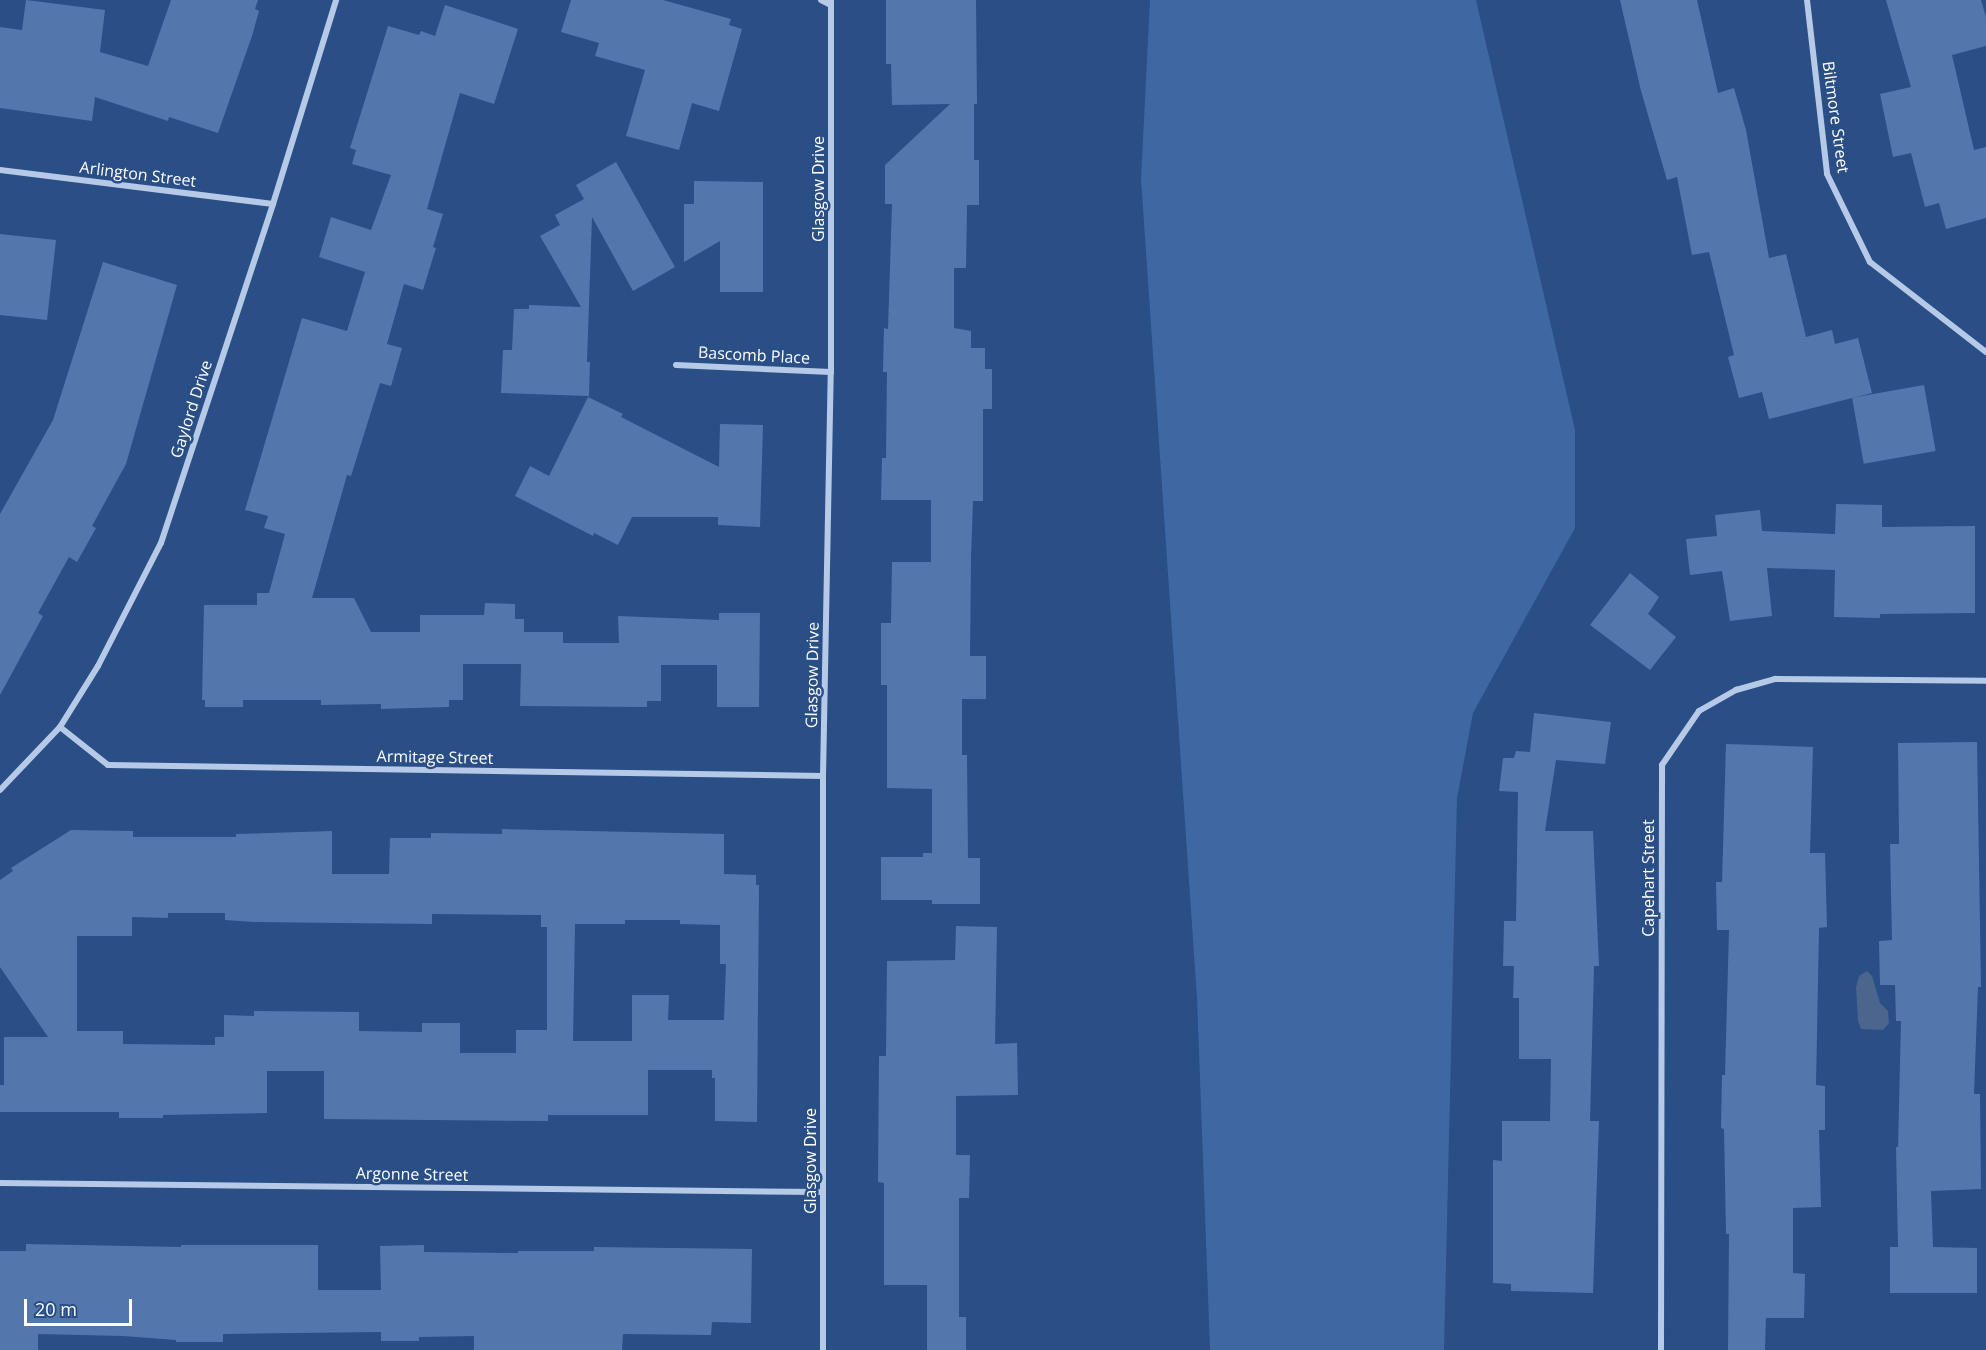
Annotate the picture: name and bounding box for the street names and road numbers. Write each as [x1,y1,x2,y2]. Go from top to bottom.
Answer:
street label: Biltmore Street [1819,60,1853,174]
street label: Glasgow Drive [808,136,828,242]
street label: Arlington Street [79,157,197,191]
street label: Bascomb Place [698,342,810,368]
street label: Gaylord Drive [166,358,216,460]
street label: Glasgow Drive [801,622,823,728]
street label: Armitage Street [377,746,493,768]
street label: Capehart Street [1638,819,1658,937]
street label: Glasgow Drive [800,1108,820,1214]
street label: Argonne Street [356,1163,468,1185]

